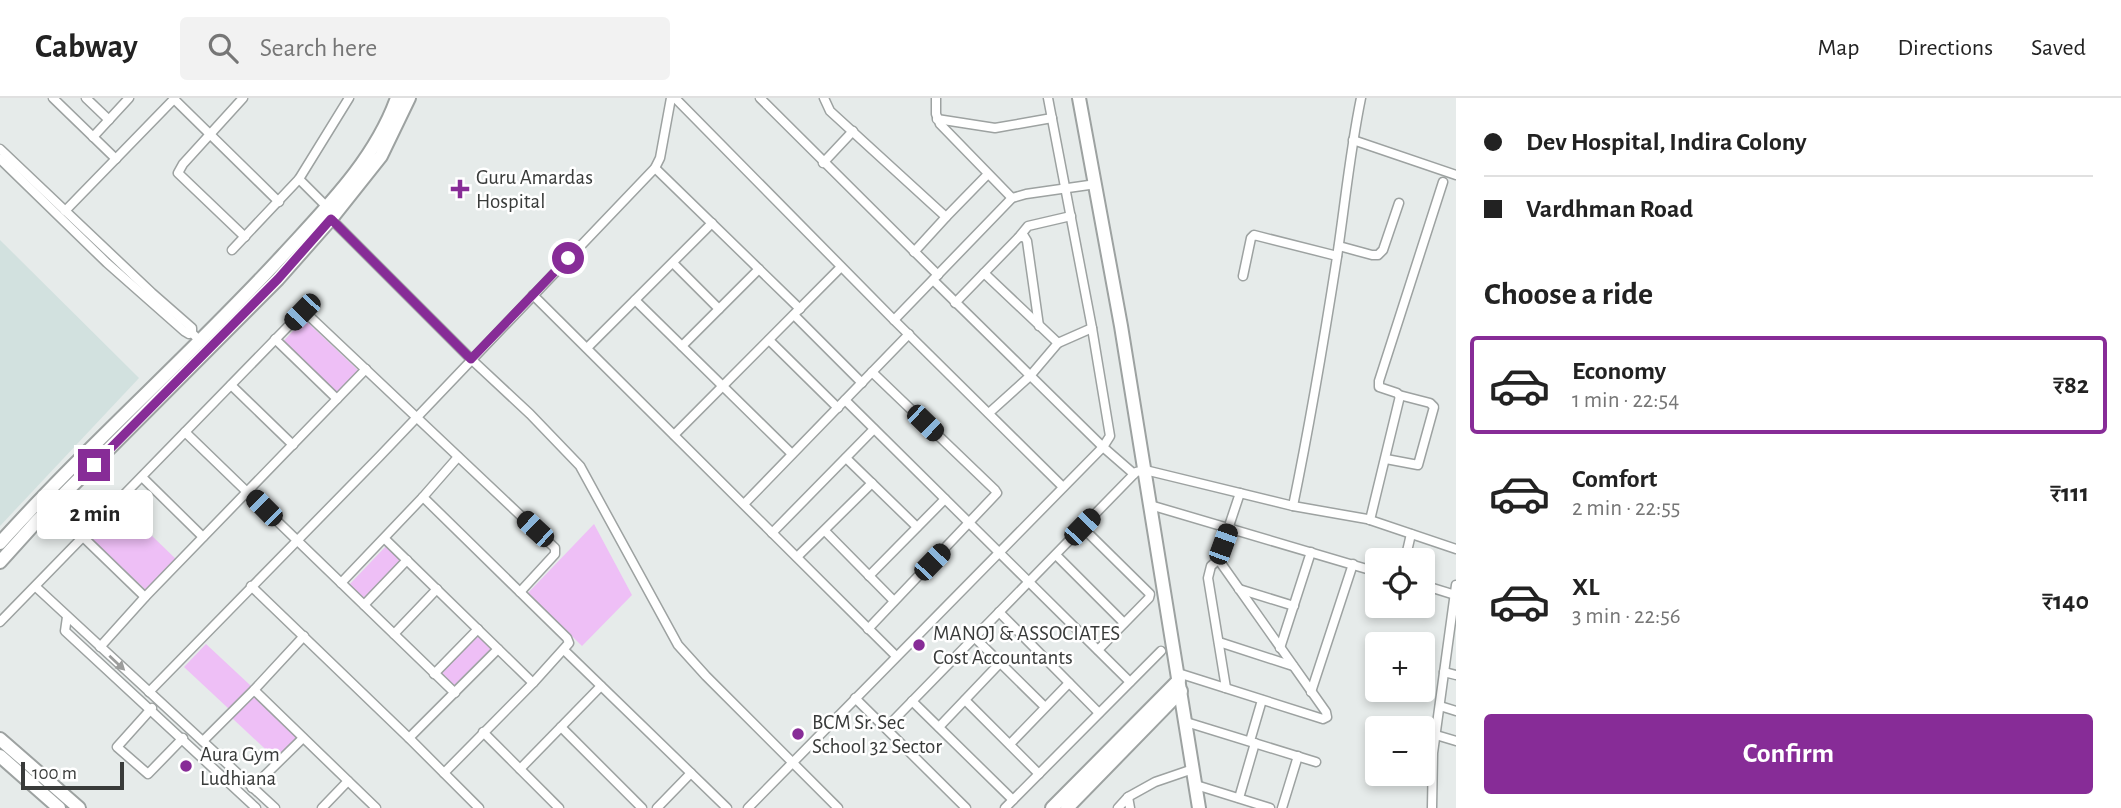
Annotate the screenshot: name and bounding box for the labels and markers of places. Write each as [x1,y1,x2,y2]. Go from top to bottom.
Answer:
place label: Guru Amardas Hospital [476,167,593,212]
marker: Guru Amardas Hospital [450,179,470,199]
place label: MANOJ & ASSOCIATES Cost Accountants [933,623,1120,668]
marker: MANOJ & ASSOCIATES Cost Accountants [911,637,927,653]
place label: BCM Sr. Sec School 32 Sector [812,712,942,757]
marker: BCM Sr. Sec School 32 Sector [790,726,806,742]
place label: Aura Gym Ludhiana [200,744,280,789]
marker: Aura Gym Ludhiana [178,758,194,774]

